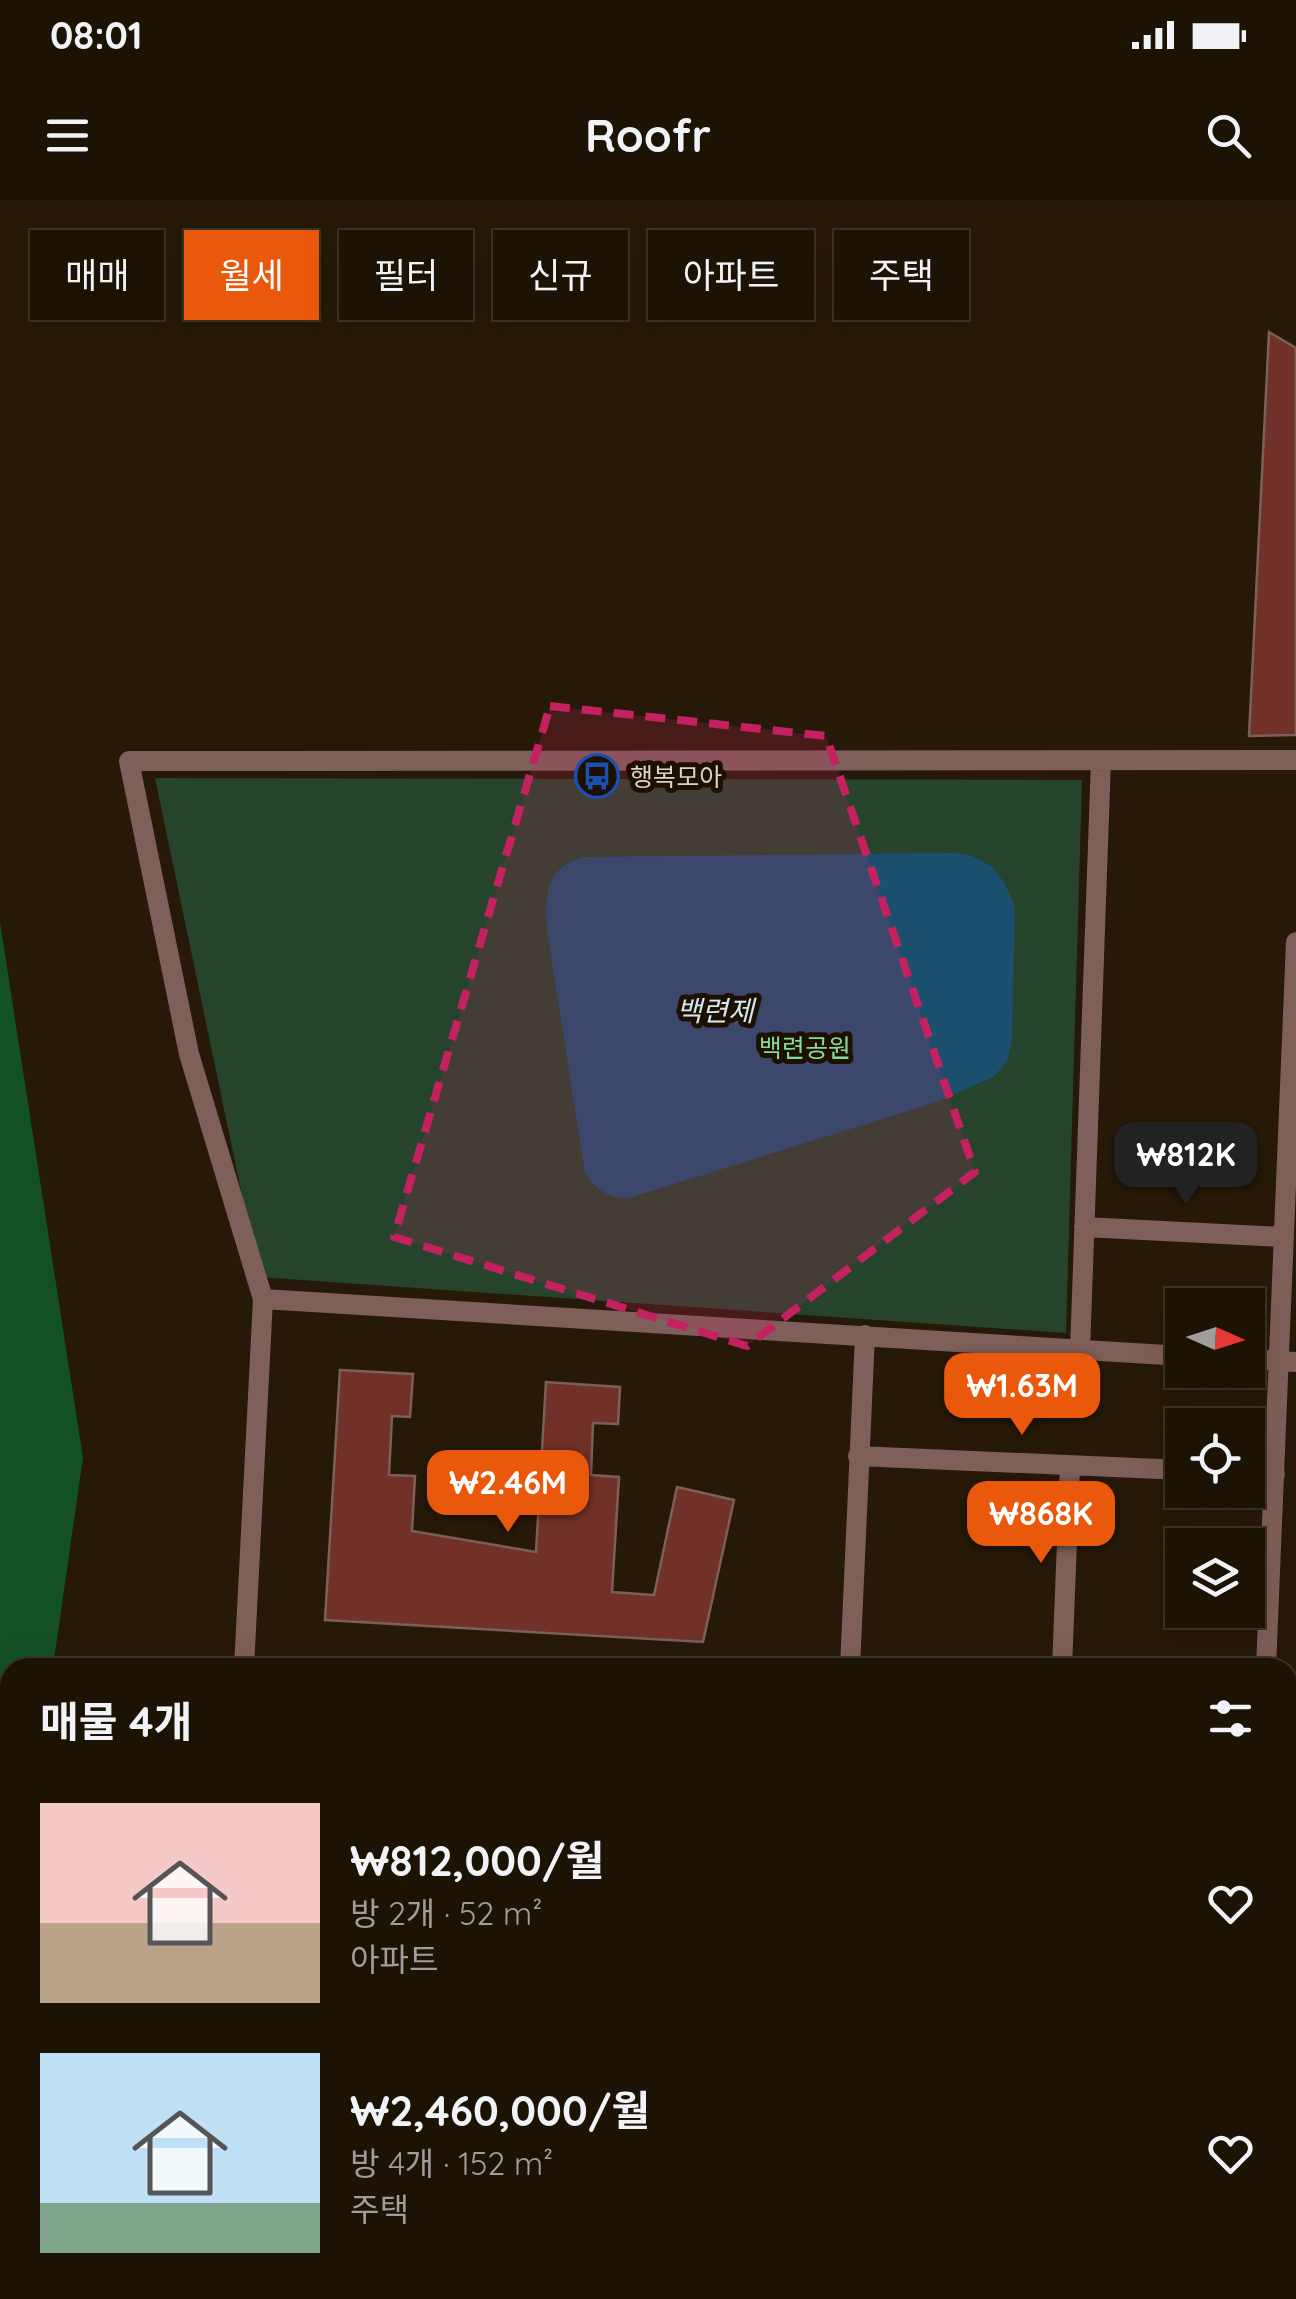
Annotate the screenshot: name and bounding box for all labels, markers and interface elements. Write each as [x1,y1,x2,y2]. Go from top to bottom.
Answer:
text: 08:01 [50,11,143,59]
text: Roofr [585,107,711,163]
icon: menu [40,108,95,163]
icon: search [1201,108,1256,163]
chip: 매매 [30,230,164,320]
chip: 월세 [184,230,319,320]
chip: 필터 [339,230,473,320]
chip: 신규 [493,230,628,320]
chip: 아파트 [648,230,814,320]
chip: 주택 [834,230,969,320]
bus stop icon: 행복모아 [574,753,620,799]
place label: 행복모아 [630,761,722,792]
water label: 백련제 [676,993,757,1028]
park label: 백련공원 [759,1032,851,1063]
pin: ₩812K [1116,1122,1256,1207]
text: ₩812K [1136,1134,1236,1174]
north arrow [1165,1288,1265,1388]
map controls [1165,1288,1265,1628]
pin: ₩1.63M [941,1353,1103,1438]
text: ₩1.63M [966,1365,1078,1405]
button: locate [1165,1408,1265,1508]
pin: ₩2.46M [427,1450,589,1535]
text: ₩2.46M [449,1462,567,1502]
pin: ₩868K [971,1481,1111,1566]
text: ₩868K [989,1493,1093,1533]
button: layers [1165,1528,1265,1628]
icon: filters [1203,1691,1258,1746]
text: 매물 4개 [40,1695,192,1748]
text: ₩812,000/월 [350,1834,604,1887]
icon: home [120,1843,240,1963]
icon: heart [1203,1876,1258,1931]
text: 방 2개 · 52 m² [350,1893,542,1933]
text: 아파트 [350,1939,438,1979]
text: ₩2,460,000/월 [350,2084,650,2137]
icon: home [120,2093,240,2213]
icon: heart [1203,2126,1258,2181]
text: 방 4개 · 152 m² [350,2143,553,2183]
text: 주택 [350,2189,409,2229]

